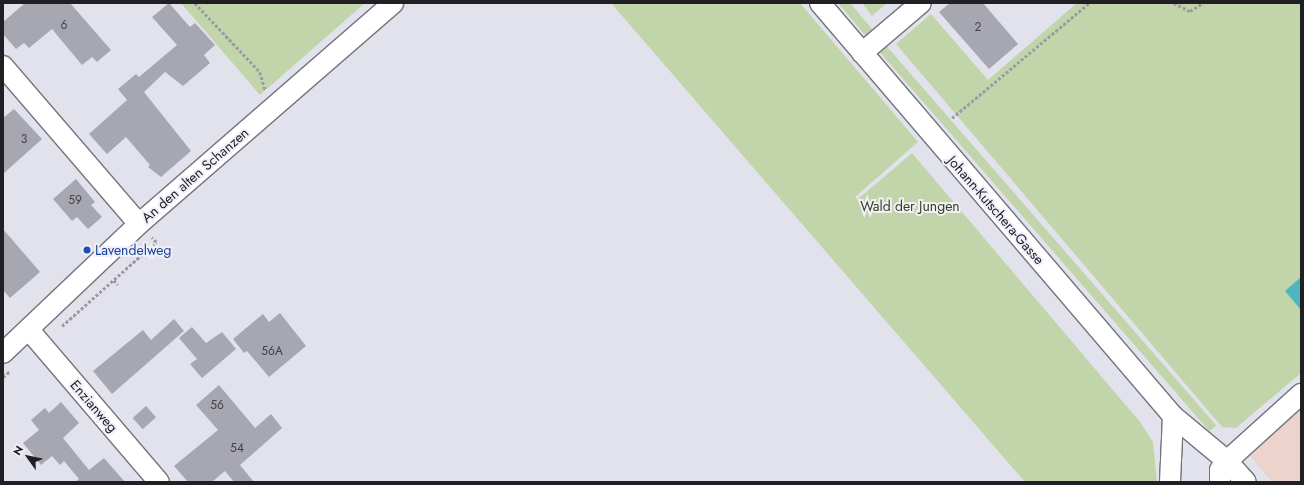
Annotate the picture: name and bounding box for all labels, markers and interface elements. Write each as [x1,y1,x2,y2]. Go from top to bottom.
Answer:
house number: 6 [61,19,67,33]
house number: 2 [975,21,981,35]
street label: An den alten Schanzen [138,124,252,226]
house number: 3 [21,133,27,147]
street label: Johann-Kutschera-Gasse [944,152,1048,268]
house number: 59 [68,194,82,208]
park label: Wald der Jungen [860,198,960,214]
place label: Lavendelweg [95,242,171,258]
marker: Lavendelweg [82,245,92,255]
house number: 56A [261,345,283,359]
street label: Enzianweg [67,376,121,436]
house number: 56 [210,399,224,413]
north arrow [8,437,48,477]
text: N [9,442,27,458]
house number: 54 [230,442,244,456]

